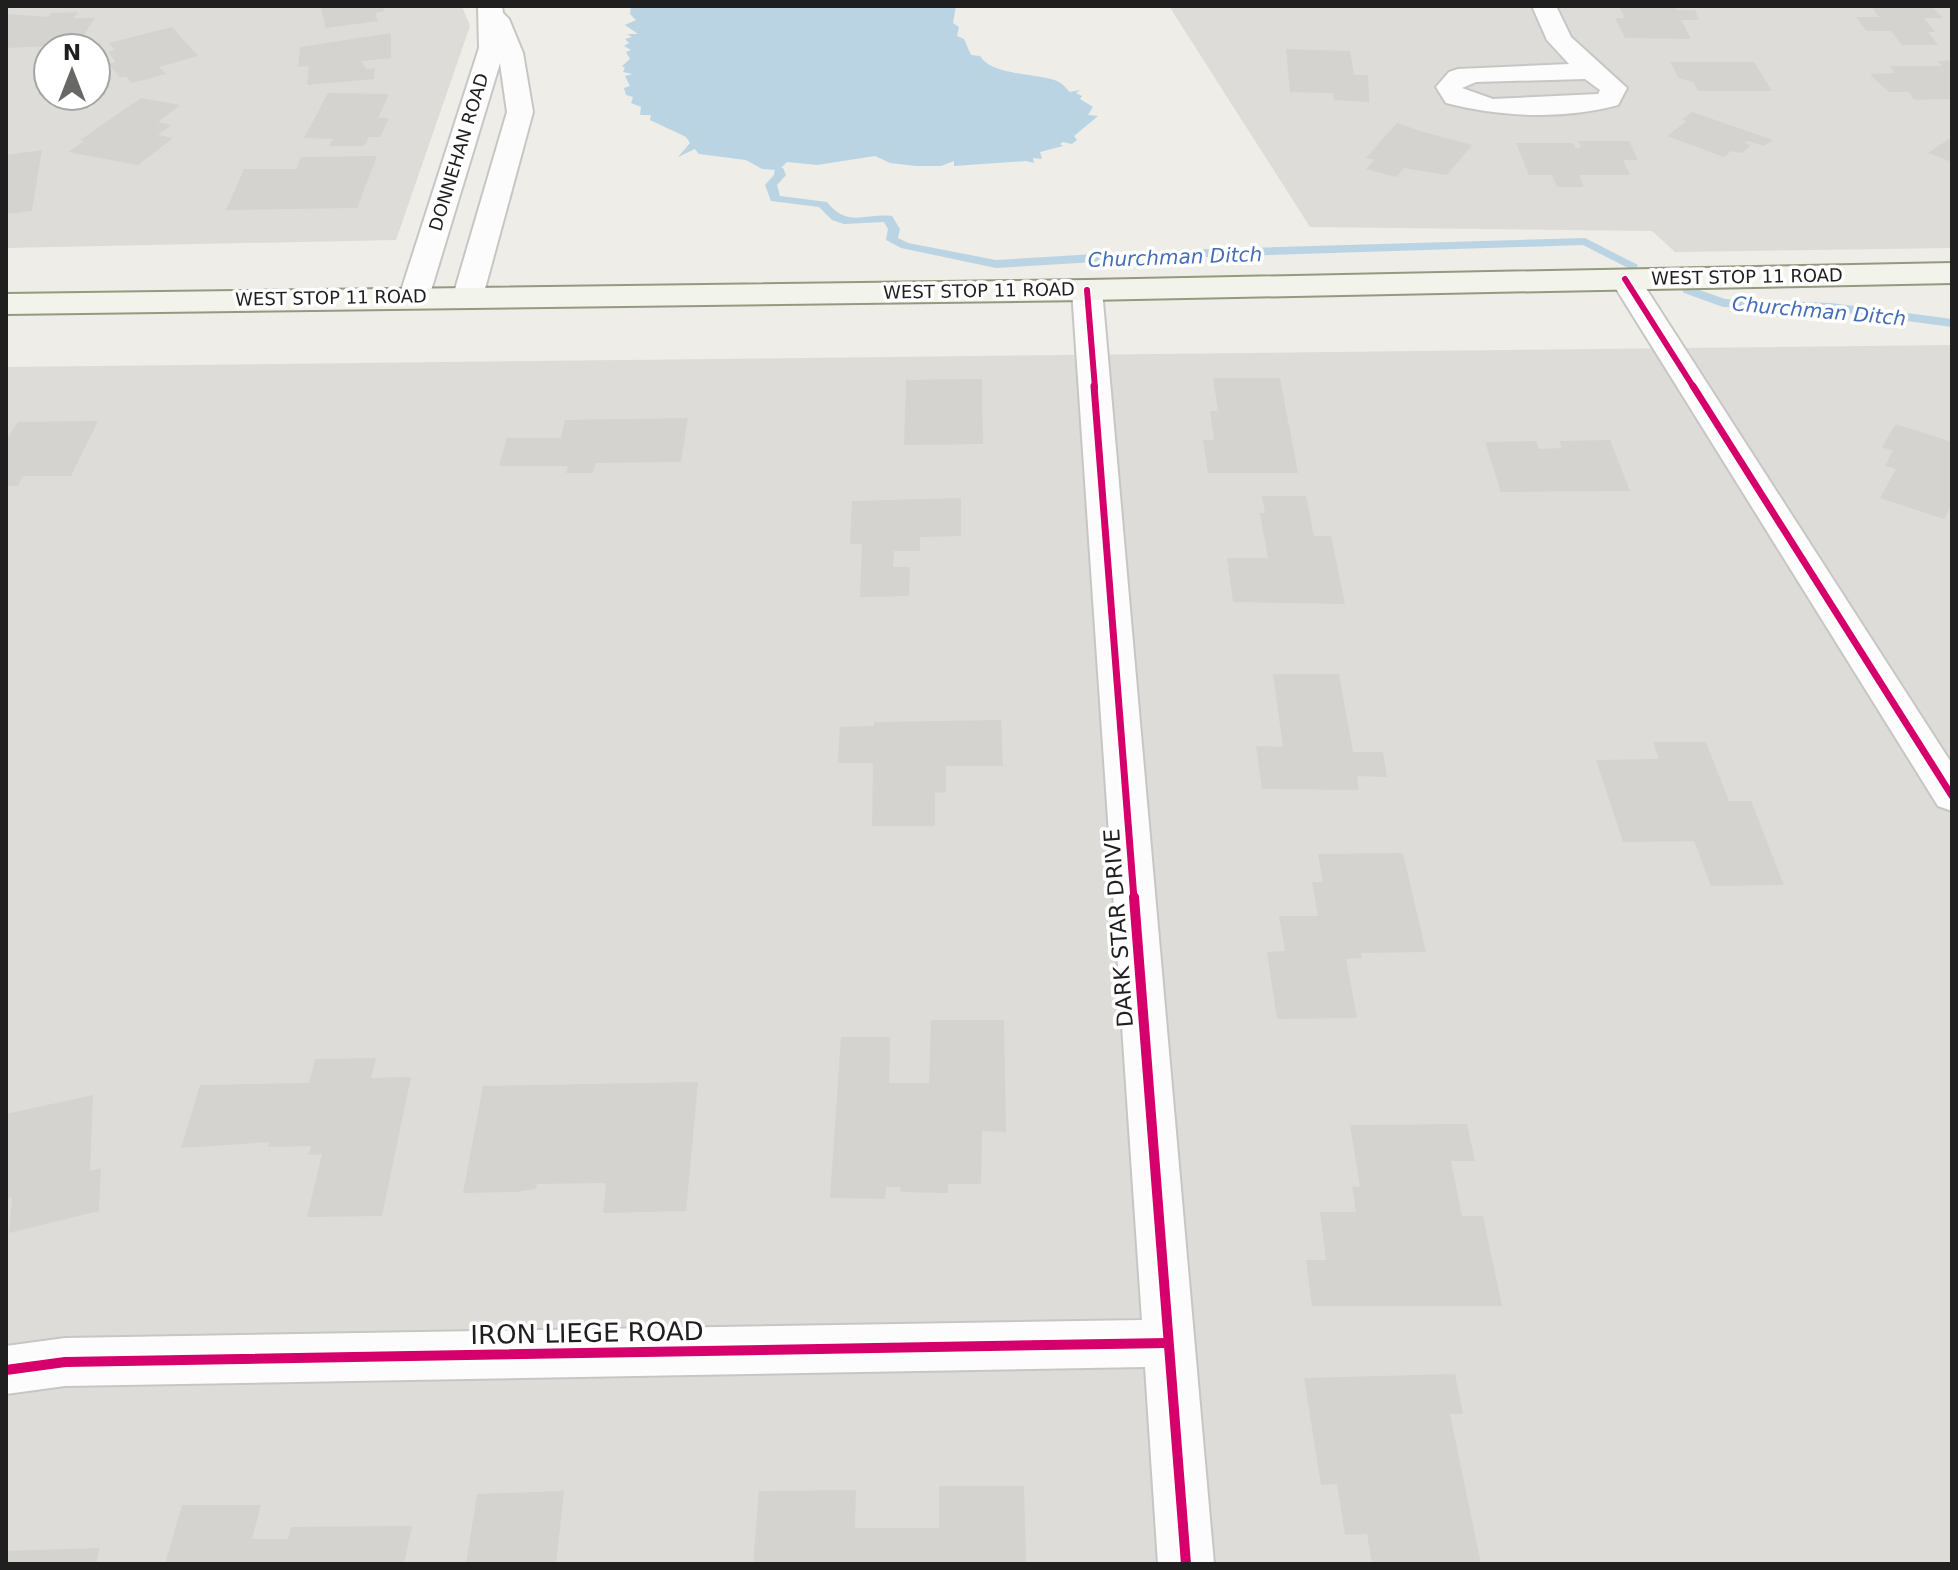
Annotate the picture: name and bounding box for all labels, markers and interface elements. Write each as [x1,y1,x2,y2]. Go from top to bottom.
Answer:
north arrow [32,32,112,112]
text: N [63,40,81,65]
street label: DONNEHAN ROAD [425,70,493,233]
water label: Churchman Ditch [1087,242,1263,272]
street label: WEST STOP 11 ROAD [1651,264,1843,289]
street label: WEST STOP 11 ROAD [883,278,1075,303]
street label: WEST STOP 11 ROAD [235,285,427,310]
water label: Churchman Ditch [1731,291,1907,331]
street label: DARK STAR DRIVE [1099,828,1138,1028]
street label: IRON LIEGE ROAD [470,1316,704,1350]

